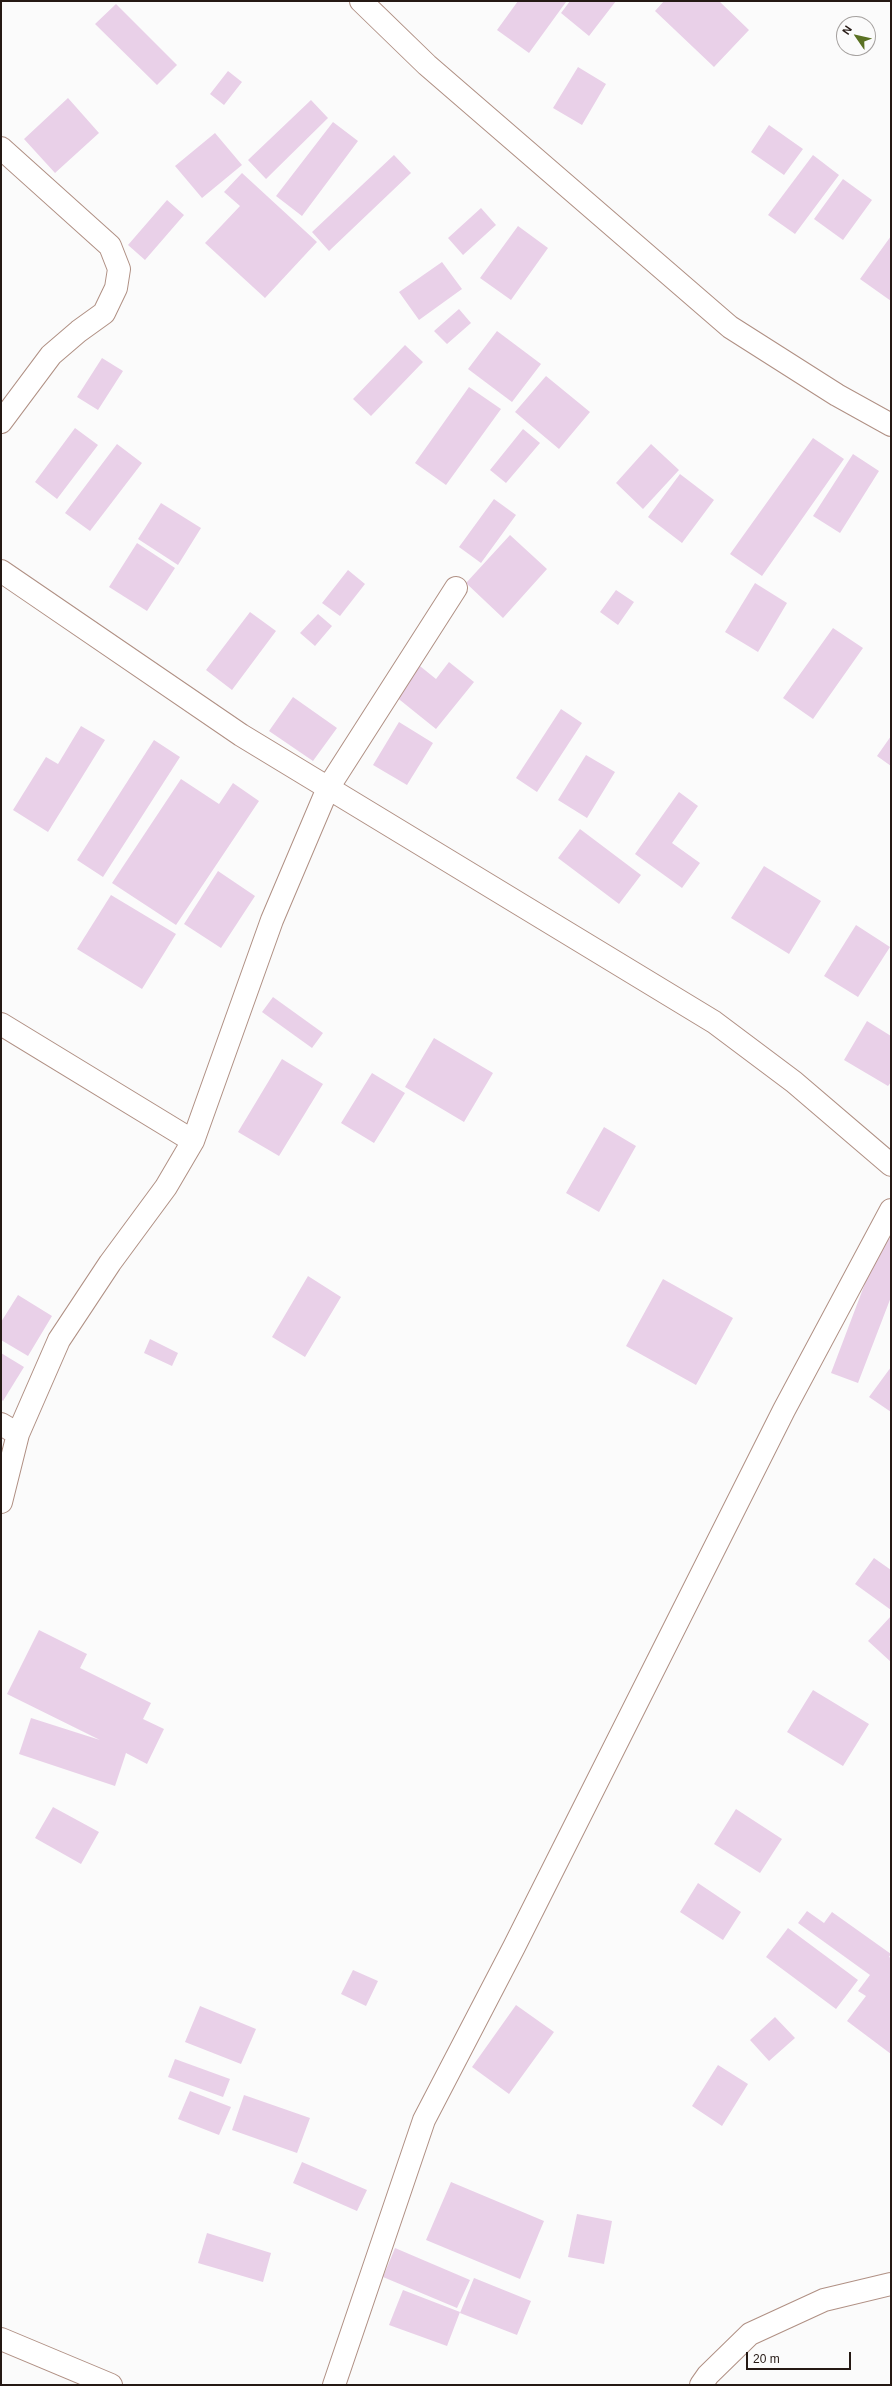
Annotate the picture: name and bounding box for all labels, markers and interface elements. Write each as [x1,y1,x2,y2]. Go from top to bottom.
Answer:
north arrow [836,16,876,56]
text: N [840,23,854,37]
scale bar [748,2344,853,2370]
text: 20 m [753,2352,780,2366]

